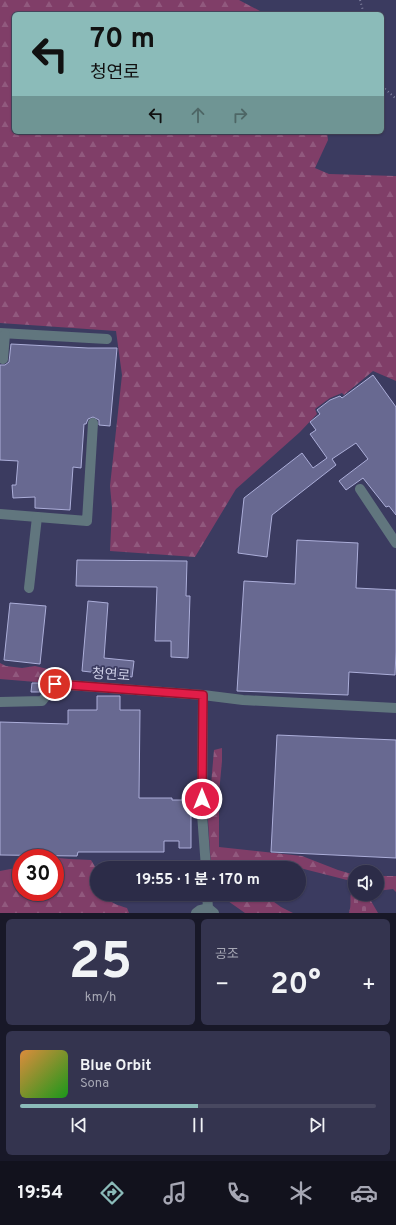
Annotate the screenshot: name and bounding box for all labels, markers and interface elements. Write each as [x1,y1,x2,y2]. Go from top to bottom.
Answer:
text: 70 m [90,22,155,58]
icon: left [24,28,76,80]
text: 청연로 [90,62,140,85]
icon: left [145,104,167,126]
icon: ahead [187,104,209,126]
icon: right [229,104,251,126]
street label: 청연로 [91,666,131,685]
pin [38,667,72,701]
icon: arrive [44,673,66,695]
position arrow [181,778,223,820]
speed limit sign: 30 [12,849,64,901]
map controls [348,865,384,901]
button: sound [348,865,384,901]
text: 19:55 · 1 분 · 170 m [136,871,260,890]
text: 25 [69,931,132,997]
text: 공조 [215,947,239,963]
text: 20° [270,967,321,1004]
text: − [215,972,229,999]
text: + [362,972,376,999]
text: km/h [85,990,116,1006]
text: Blue Orbit [80,1057,151,1076]
text: Sona [80,1076,109,1092]
icon: previous [68,1114,90,1136]
icon: pause [187,1114,209,1136]
icon: next [306,1114,328,1136]
icon: directions [98,1179,126,1207]
icon: music [161,1179,189,1207]
icon: phone [224,1179,252,1207]
icon: climate [287,1179,315,1207]
icon: car [350,1179,378,1207]
text: 19:54 [18,1182,63,1205]

